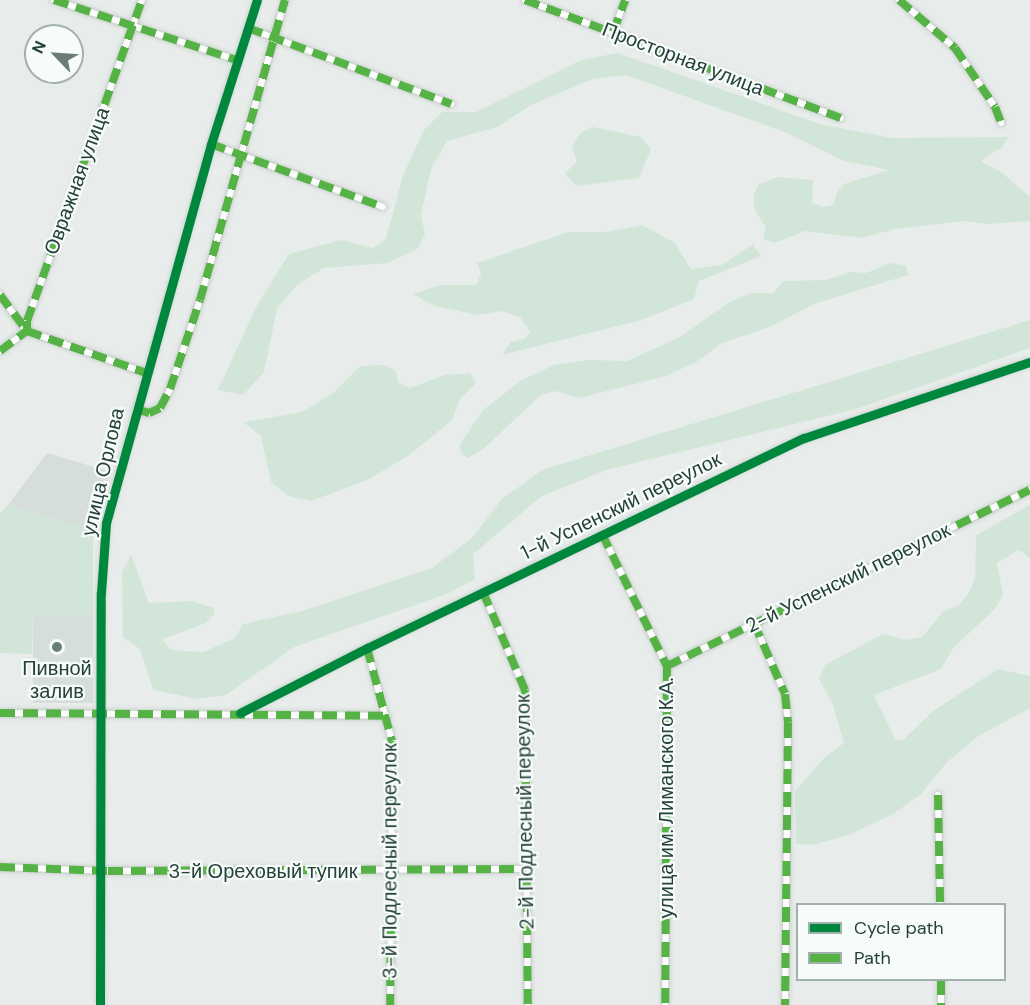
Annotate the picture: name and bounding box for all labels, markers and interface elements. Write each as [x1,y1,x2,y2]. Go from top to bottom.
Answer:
street label: Просторная улица [599,17,767,101]
north arrow [24,24,84,84]
text: N [27,37,51,57]
street label: Овражная улица [39,104,115,258]
street label: улица Орлова [77,406,129,538]
street label: 1-й Успенский переулок [517,447,725,565]
street label: 2-й Успенский переулок [742,518,954,638]
marker: Пивной залив [50,640,64,654]
place label: Пивной залив [22,656,92,703]
street label: улица им. Лиманского К.А. [654,677,678,919]
street label: 2-й Подлесный переулок [511,694,539,930]
street label: 3-й Подлесный переулок [378,743,402,979]
street label: 3-й Ореховый тупик [168,859,358,883]
legend [796,903,1006,981]
text: Cycle path [854,916,944,940]
text: Path [854,946,891,970]

